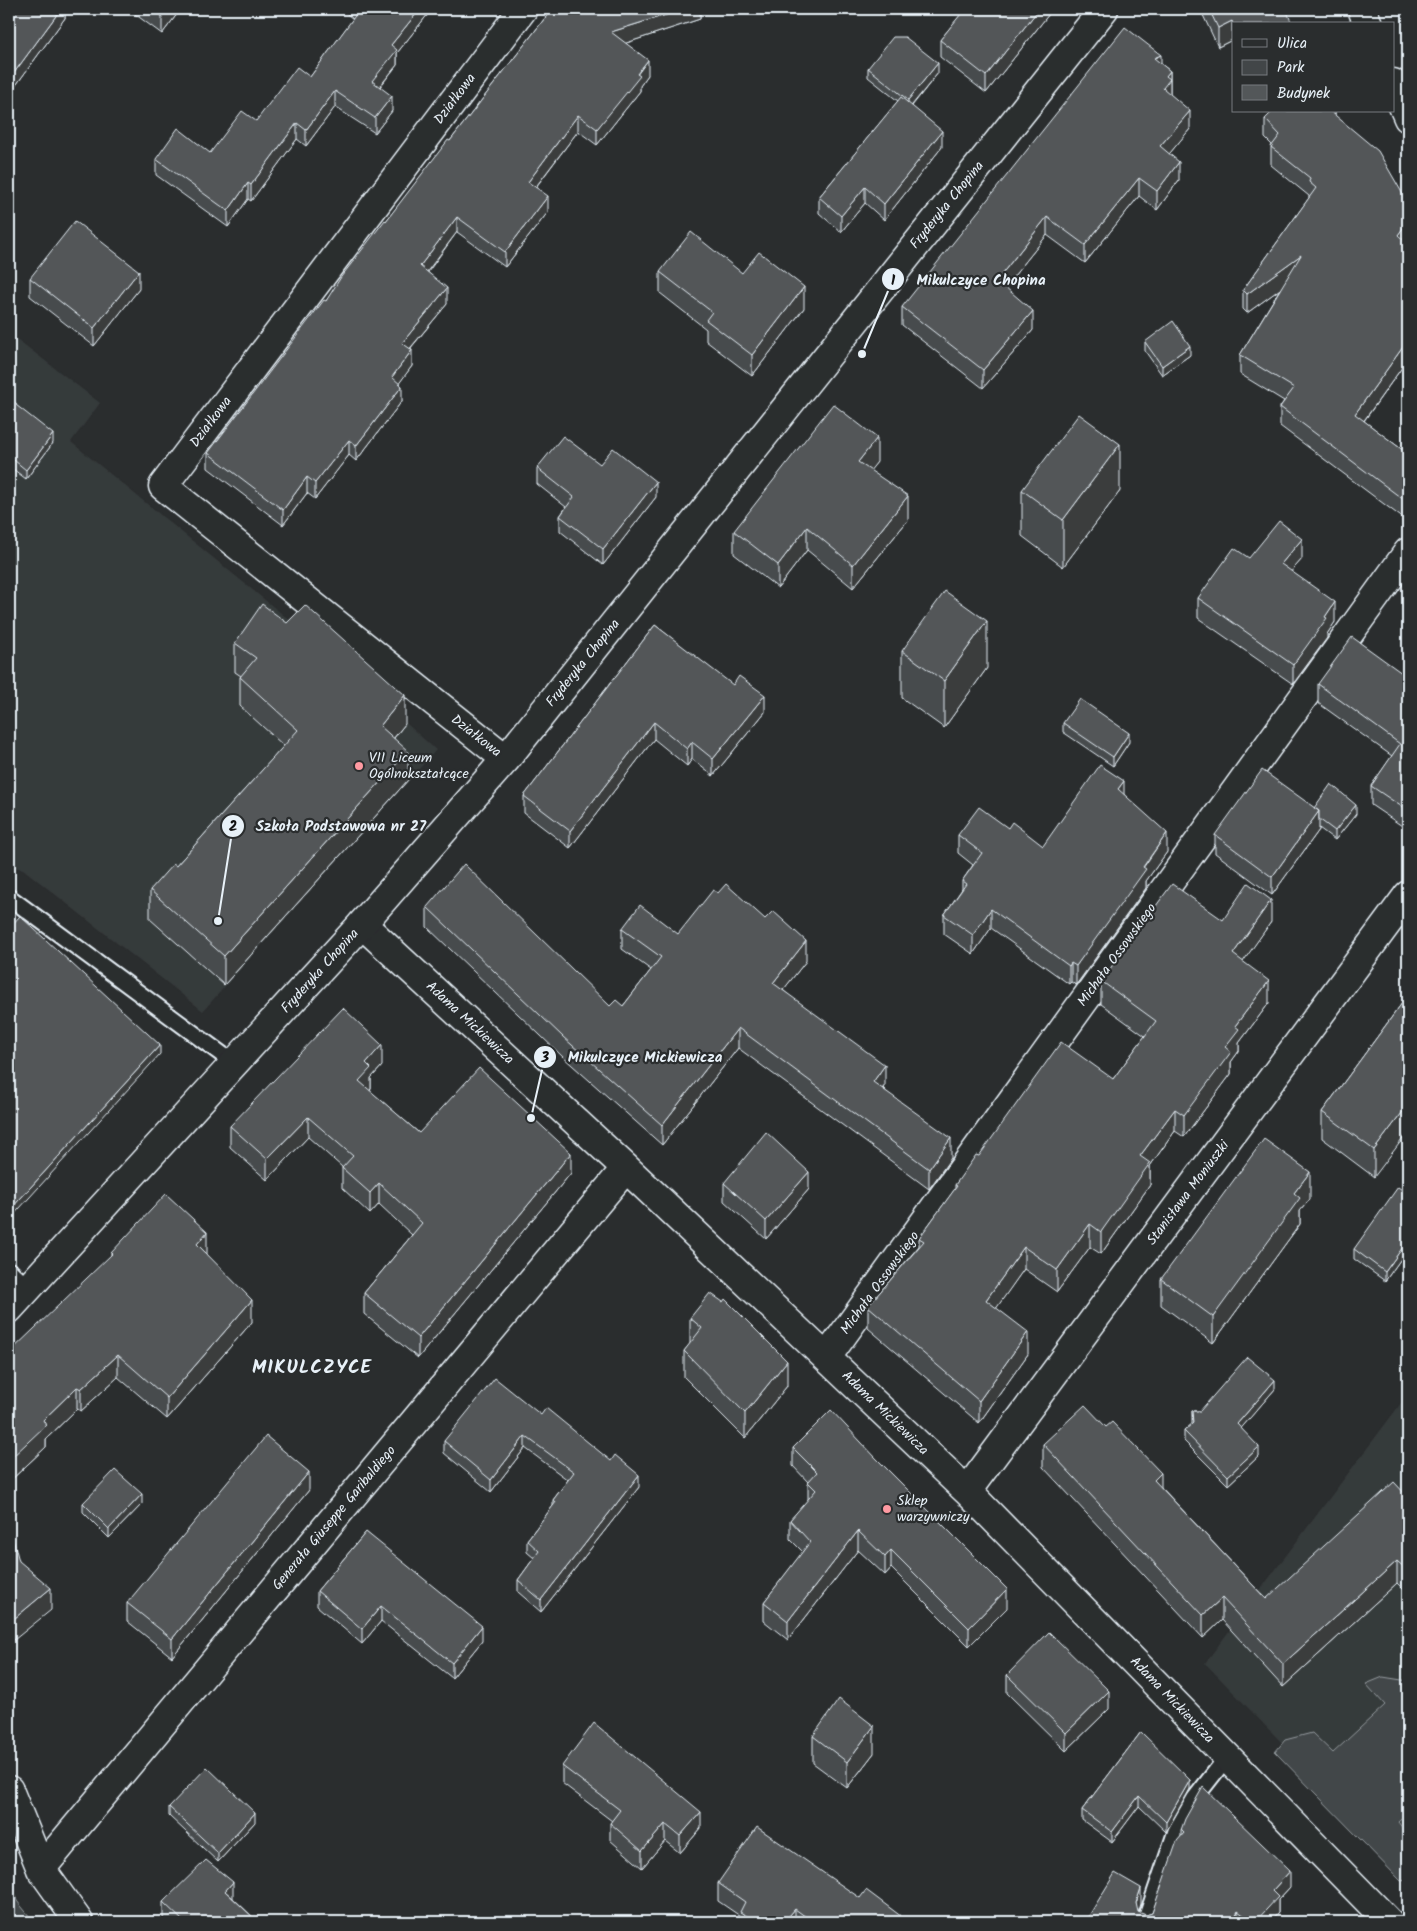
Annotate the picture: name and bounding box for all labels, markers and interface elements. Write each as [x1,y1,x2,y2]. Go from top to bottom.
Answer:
legend [1232,22,1394,112]
text: Ulica [1277,32,1307,56]
text: Park [1277,56,1305,80]
street label: Działkowa [428,69,482,129]
text: Budynek [1277,82,1331,106]
street label: Fryderyka Chopina [904,156,990,254]
callout: Mikulczyce Chopina [881,264,1055,294]
text: 1 [891,269,896,293]
text: Mikulczyce Chopina [916,269,1046,293]
street label: Działkowa [184,392,238,452]
street label: Fryderyka Chopina [540,614,626,712]
street label: Działkowa [446,709,506,763]
place label: VII Liceum Ogólnokształcące [369,747,470,785]
marker: VII Liceum Ogólnokształcące [353,760,365,772]
callout: Szkoła Podstawowa nr 27 [221,811,436,841]
text: 2 [229,815,238,839]
text: Szkoła Podstawowa nr 27 [256,815,427,839]
street label: Michała Ossowskiego [1072,899,1162,1011]
street label: Fryderyka Chopina [276,923,364,1019]
street label: Adama Mickiewicza [421,976,519,1070]
callout: Mikulczyce Mickiewicza [533,1042,732,1072]
text: 3 [540,1046,549,1070]
text: Mikulczyce Mickiewicza [568,1046,723,1070]
street label: Stanisława Moniuszki [1141,1135,1235,1250]
street label: Michała Ossowskiego [835,1227,925,1339]
district label: MIKULCZYCE [252,1353,373,1383]
street label: Adama Mickiewicza [836,1366,934,1460]
street label: Generała Giuseppe Garibaldiego [267,1441,401,1595]
place label: Sklep warzywniczy [897,1490,970,1528]
marker: Sklep warzywniczy [881,1503,893,1515]
street label: Adama Mickiewicza [1125,1651,1219,1749]

